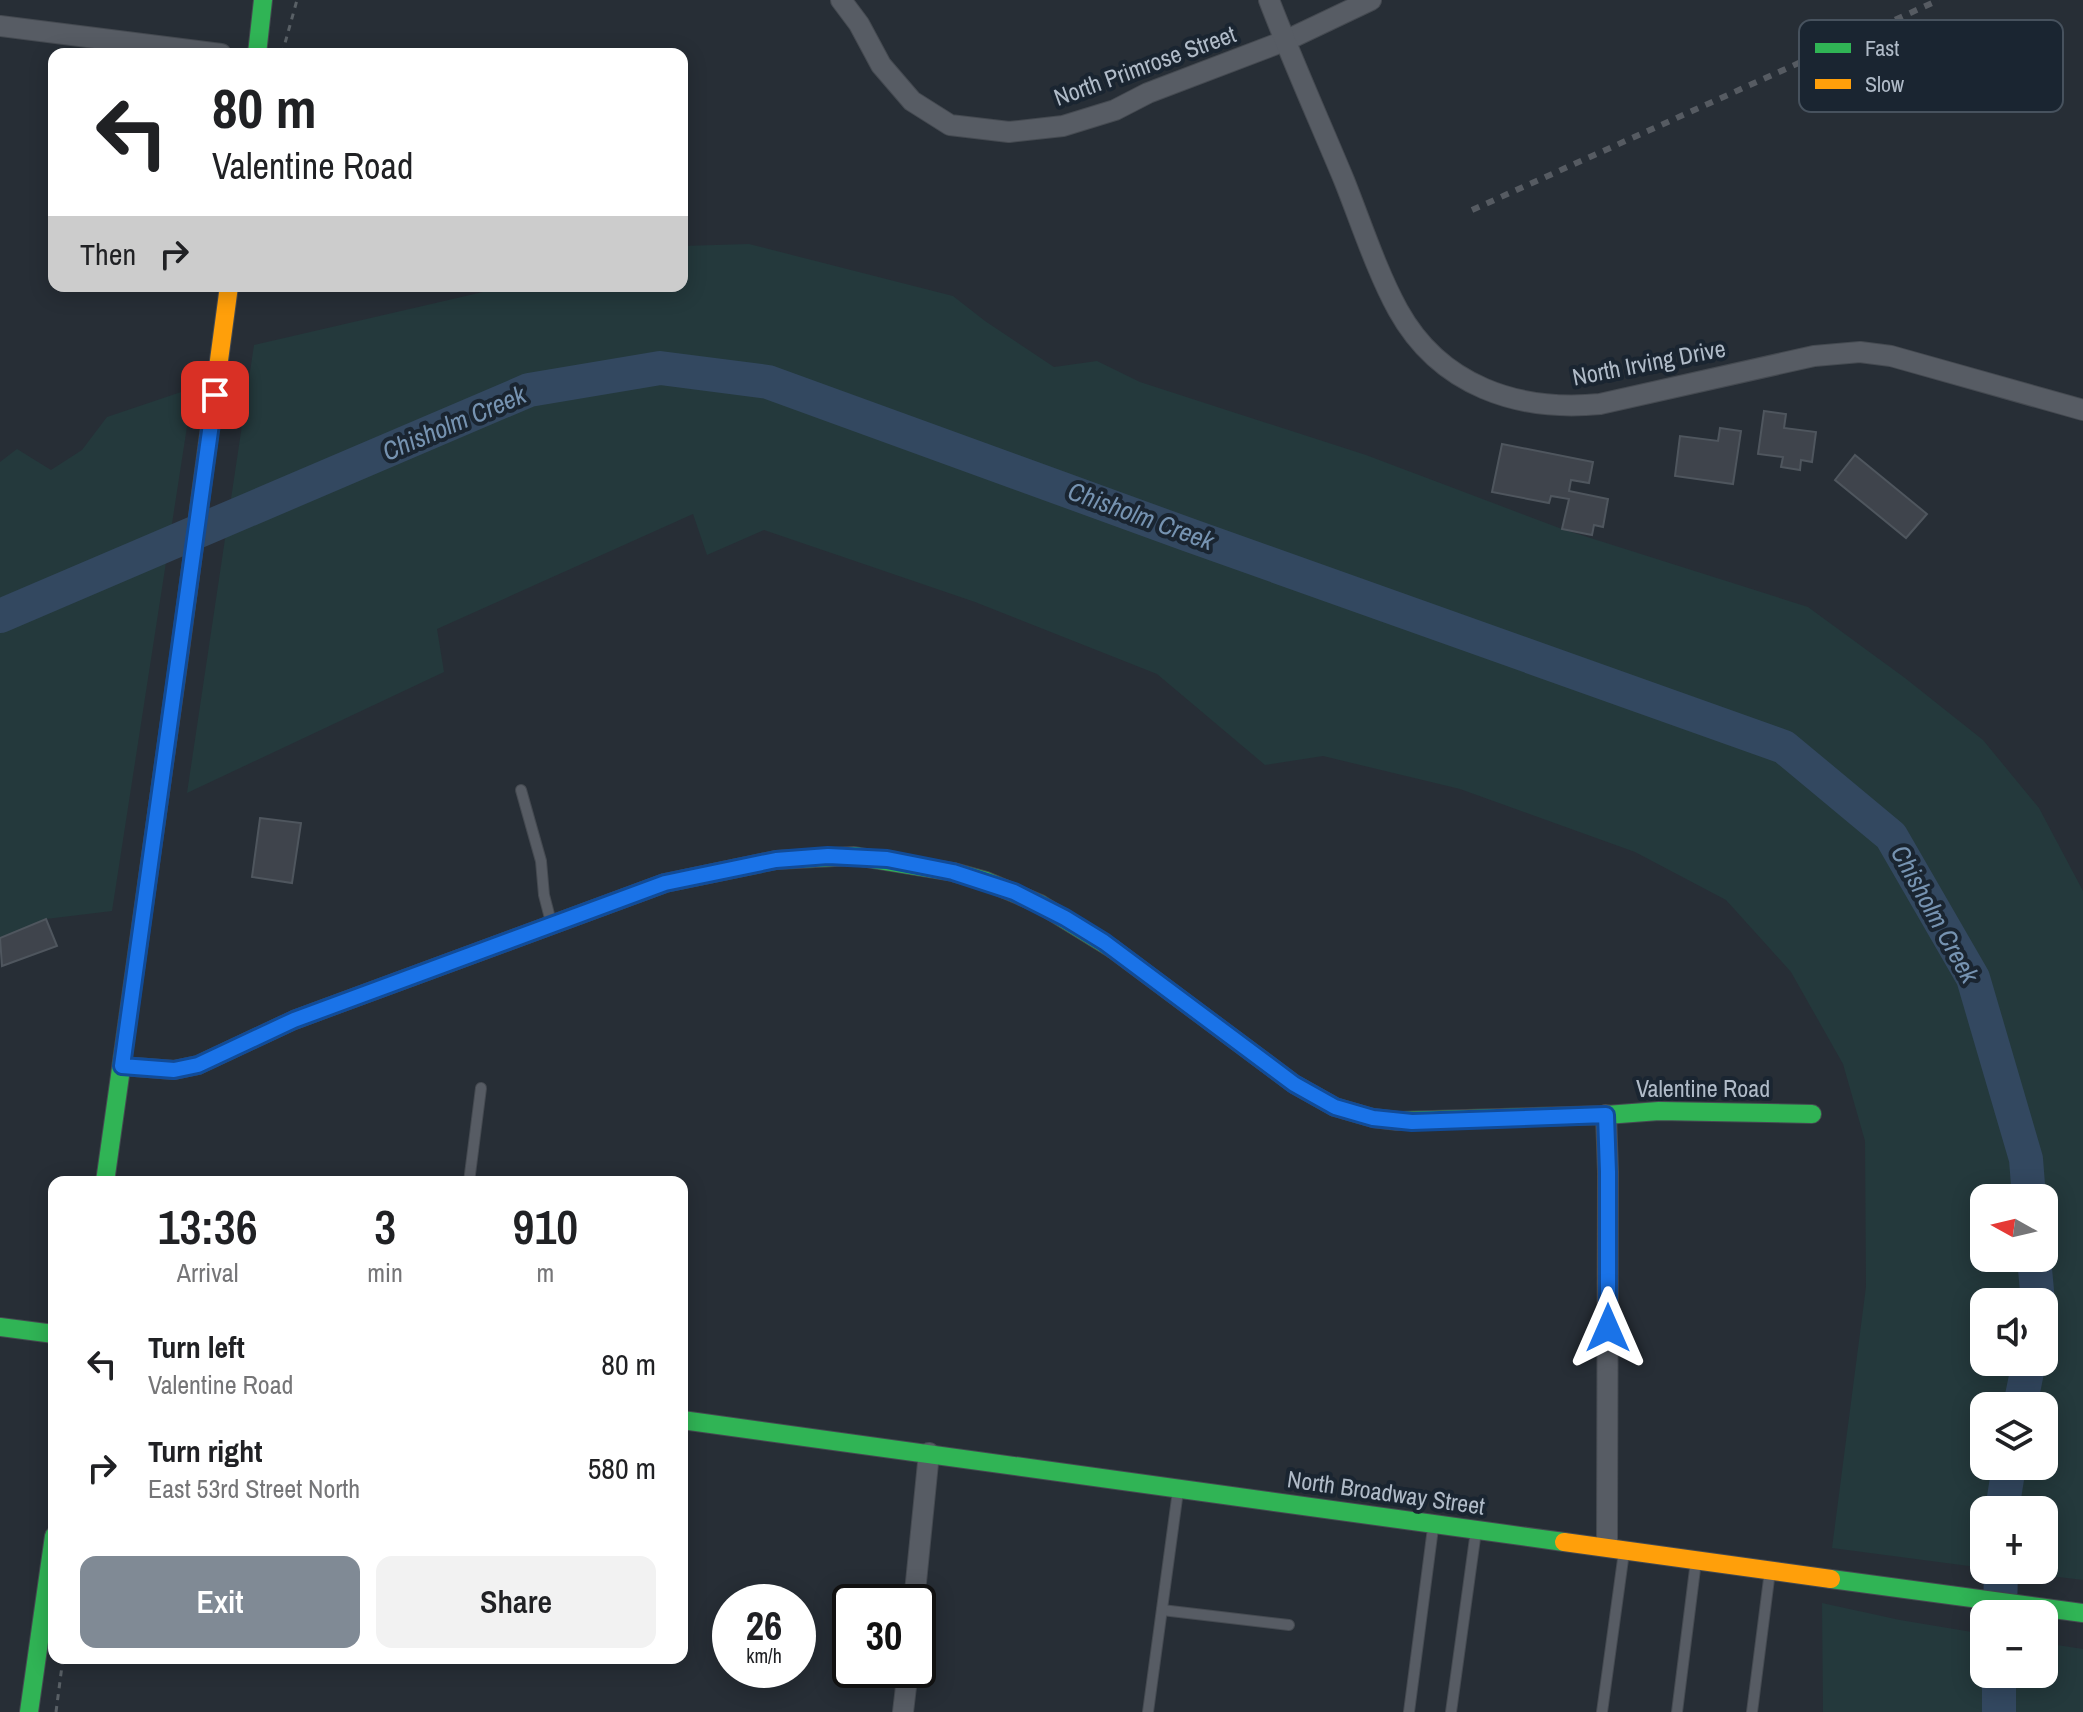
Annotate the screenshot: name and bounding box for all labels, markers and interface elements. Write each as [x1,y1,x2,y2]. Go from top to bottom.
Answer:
street label: North Primrose Street [1049,17,1241,113]
legend [1799,20,2063,112]
text: Fast [1865,33,1899,63]
text: Slow [1865,69,1904,99]
text: 80 m [212,70,317,145]
icon: left [80,80,184,184]
text: Valentine Road [212,142,413,190]
icon: right [152,232,196,276]
text: Then [80,234,136,274]
street label: North Irving Drive [1570,331,1728,393]
pin [181,361,249,429]
icon: arrive [193,373,237,417]
water label: Chisholm Creek [377,376,532,469]
water label: Chisholm Creek [1063,473,1220,559]
water label: Chisholm Creek [1883,838,1988,990]
street label: Valentine Road [1636,1072,1770,1104]
north arrow [1970,1184,2058,1272]
map controls [1970,1184,2058,1688]
text: 13:36 [158,1194,258,1259]
text: 3 [374,1194,396,1259]
text: 910 [513,1194,578,1259]
text: Arrival [177,1255,238,1290]
text: min [367,1255,403,1290]
text: m [537,1255,554,1290]
position arrow [1566,1286,1650,1370]
button: sound [1970,1288,2058,1376]
text: Turn left [148,1327,245,1367]
icon: left [80,1342,124,1386]
text: 80 m [601,1344,656,1384]
text: Valentine Road [148,1367,293,1402]
button: layers [1970,1392,2058,1480]
text: Turn right [148,1431,262,1471]
icon: right [80,1446,124,1490]
text: 580 m [588,1448,656,1488]
street label: North Broadway Street [1285,1462,1487,1522]
text: East 53rd Street North [148,1471,360,1506]
button: + [1970,1496,2058,1584]
button: Exit [80,1556,360,1648]
button: Share [376,1556,656,1648]
speed limit sign: 30 [832,1584,936,1688]
text: 26 [746,1599,782,1652]
button: − [1970,1600,2058,1688]
text: km/h [746,1642,782,1669]

